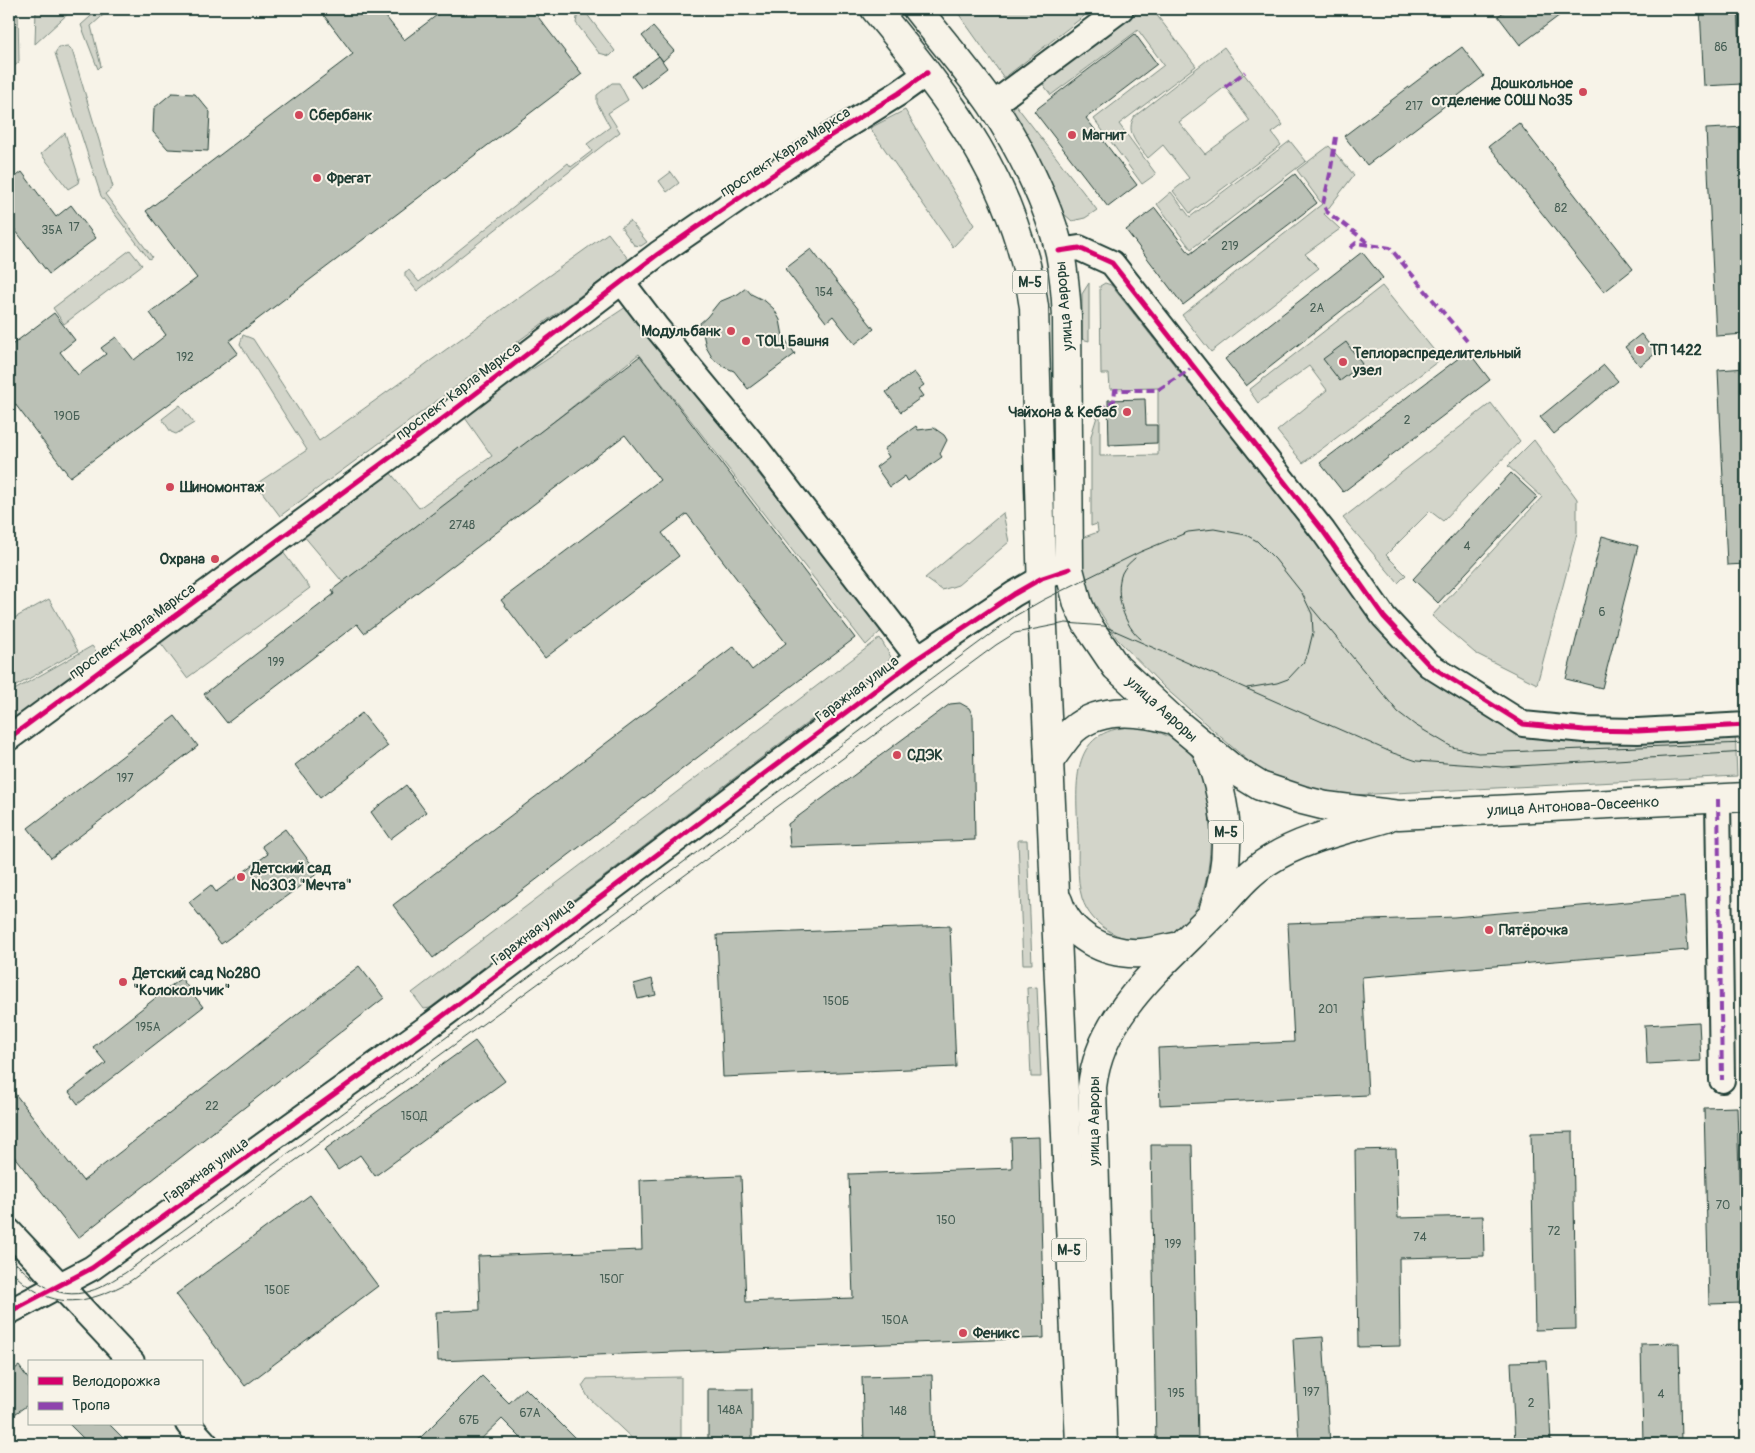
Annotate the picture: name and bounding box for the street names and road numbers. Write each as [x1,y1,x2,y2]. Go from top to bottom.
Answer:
street label: проспект Карла Маркса [716,103,854,202]
street label: улица Авроры [1051,261,1078,352]
road number: М-5 [1012,270,1048,294]
street label: проспект Карла Маркса [392,338,525,445]
street label: проспект Карла Маркса [65,579,199,684]
street label: Гаражная улица [812,652,903,727]
street label: улица Авроры [1121,672,1201,746]
street label: улица Антонова-Овсеенко [1486,793,1660,821]
road number: М-5 [1208,820,1244,844]
street label: Гаражная улица [488,895,579,970]
street label: улица Авроры [1085,1076,1104,1167]
street label: Гаражная улица [160,1133,252,1207]
road number: М-5 [1052,1238,1086,1262]

